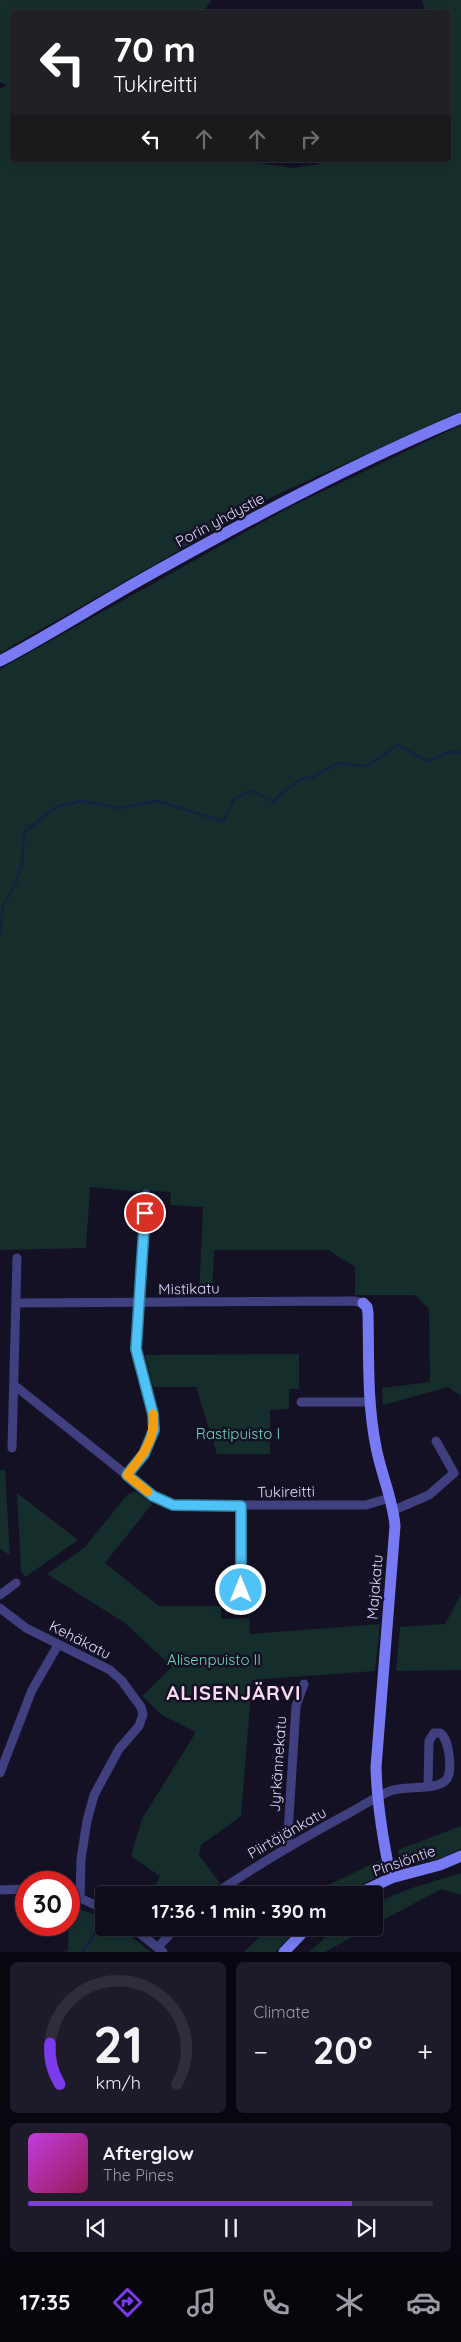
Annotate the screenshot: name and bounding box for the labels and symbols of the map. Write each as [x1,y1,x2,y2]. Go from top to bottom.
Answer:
street label: Porin yhdystie [172,488,267,551]
pin [124,1192,166,1234]
street label: Mistikatu [158,1278,220,1299]
park label: Rastipuisto I [196,1424,280,1443]
street label: Tukireitti [257,1481,315,1502]
street label: Majakatu [362,1554,387,1620]
position arrow [214,1563,266,1615]
street label: Kehäkatu [46,1616,114,1663]
park label: Alisenpuisto II [167,1650,261,1669]
district label: ALISENJÄRVI [167,1680,301,1705]
street label: Jyrkännekatu [265,1715,290,1813]
street label: Piirtäjänkatu [244,1802,330,1863]
street label: Pinsiöntie [370,1841,438,1880]
speed limit sign: 30 [15,1871,80,1936]

